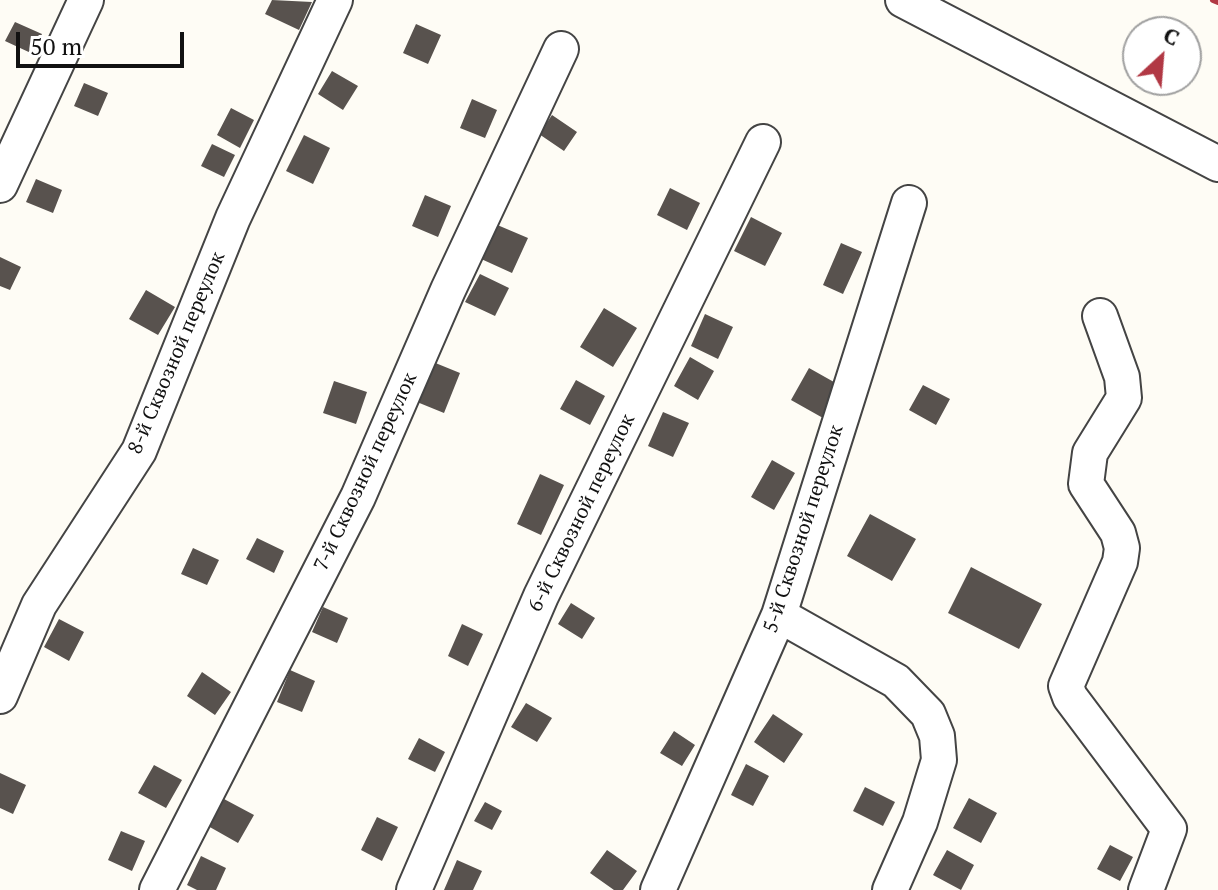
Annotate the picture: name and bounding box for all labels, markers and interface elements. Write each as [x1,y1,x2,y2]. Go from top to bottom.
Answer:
scale bar [20,16,188,66]
north arrow [1122,16,1202,96]
text: С [1159,20,1185,52]
text: 50 m [30,30,82,62]
street label: 8-й Сквозной переулок [124,248,230,458]
street label: 7-й Сквозной переулок [309,369,423,575]
street label: 6-й Сквозной переулок [524,410,640,616]
street label: 5-й Сквозной переулок [759,422,849,636]

